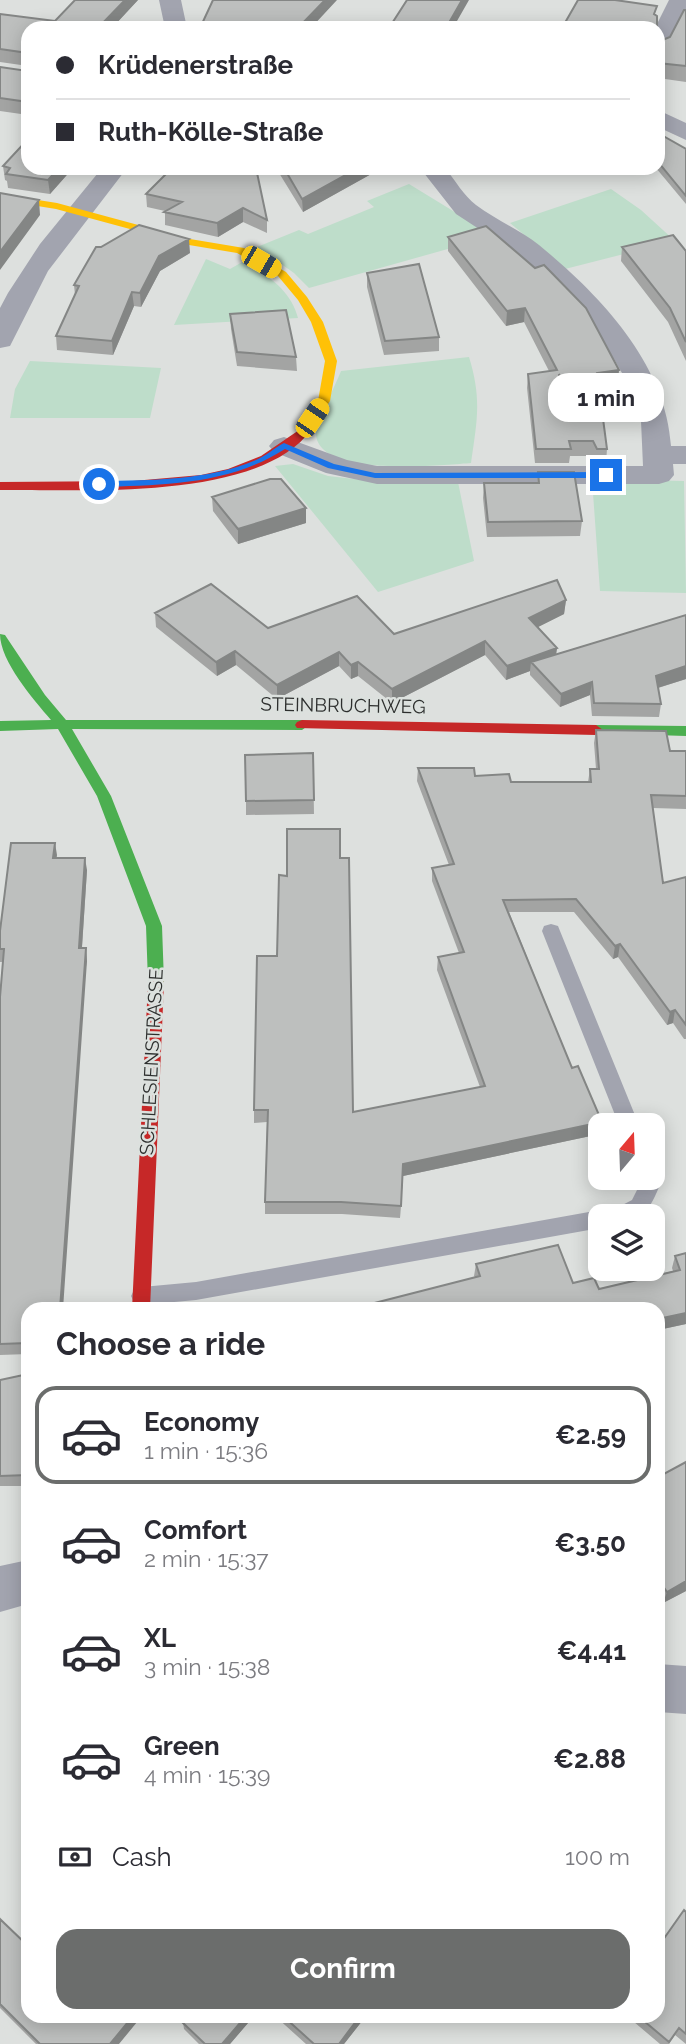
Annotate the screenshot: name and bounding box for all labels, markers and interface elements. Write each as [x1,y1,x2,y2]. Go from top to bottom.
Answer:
text: Krüdenerstraße [98,50,293,80]
text: Ruth-Kölle-Straße [98,117,323,147]
car [238,242,285,282]
callout: 1 min [548,374,664,422]
text: 1 min [577,384,635,411]
car [292,395,333,441]
route end [590,459,622,491]
route start [83,468,115,500]
street label: STEINBRUCHWEG [260,693,426,717]
street label: SCHLESIENSTRASSE [135,968,167,1156]
north arrow [588,1113,665,1190]
map controls [588,1113,665,1281]
button: layers [588,1204,665,1281]
text: Choose a ride [56,1325,265,1362]
icon: car [60,1404,123,1467]
text: Economy [144,1407,259,1437]
text: €2.59 [555,1420,626,1450]
text: 1 min · 15:36 [144,1437,268,1464]
icon: car [60,1512,123,1575]
text: Comfort [144,1515,247,1545]
text: €3.50 [555,1528,626,1558]
text: 2 min · 15:37 [144,1545,269,1572]
icon: car [60,1620,123,1683]
text: XL [144,1623,176,1653]
text: €4.41 [557,1636,626,1666]
text: 3 min · 15:38 [144,1653,270,1680]
icon: car [60,1728,123,1791]
text: Green [144,1731,220,1761]
text: €2.88 [553,1744,626,1774]
text: 4 min · 15:39 [144,1761,271,1788]
icon: cash [56,1838,94,1876]
text: Cash [112,1842,172,1872]
text: 100 m [565,1843,630,1870]
button: Confirm [56,1929,630,2009]

